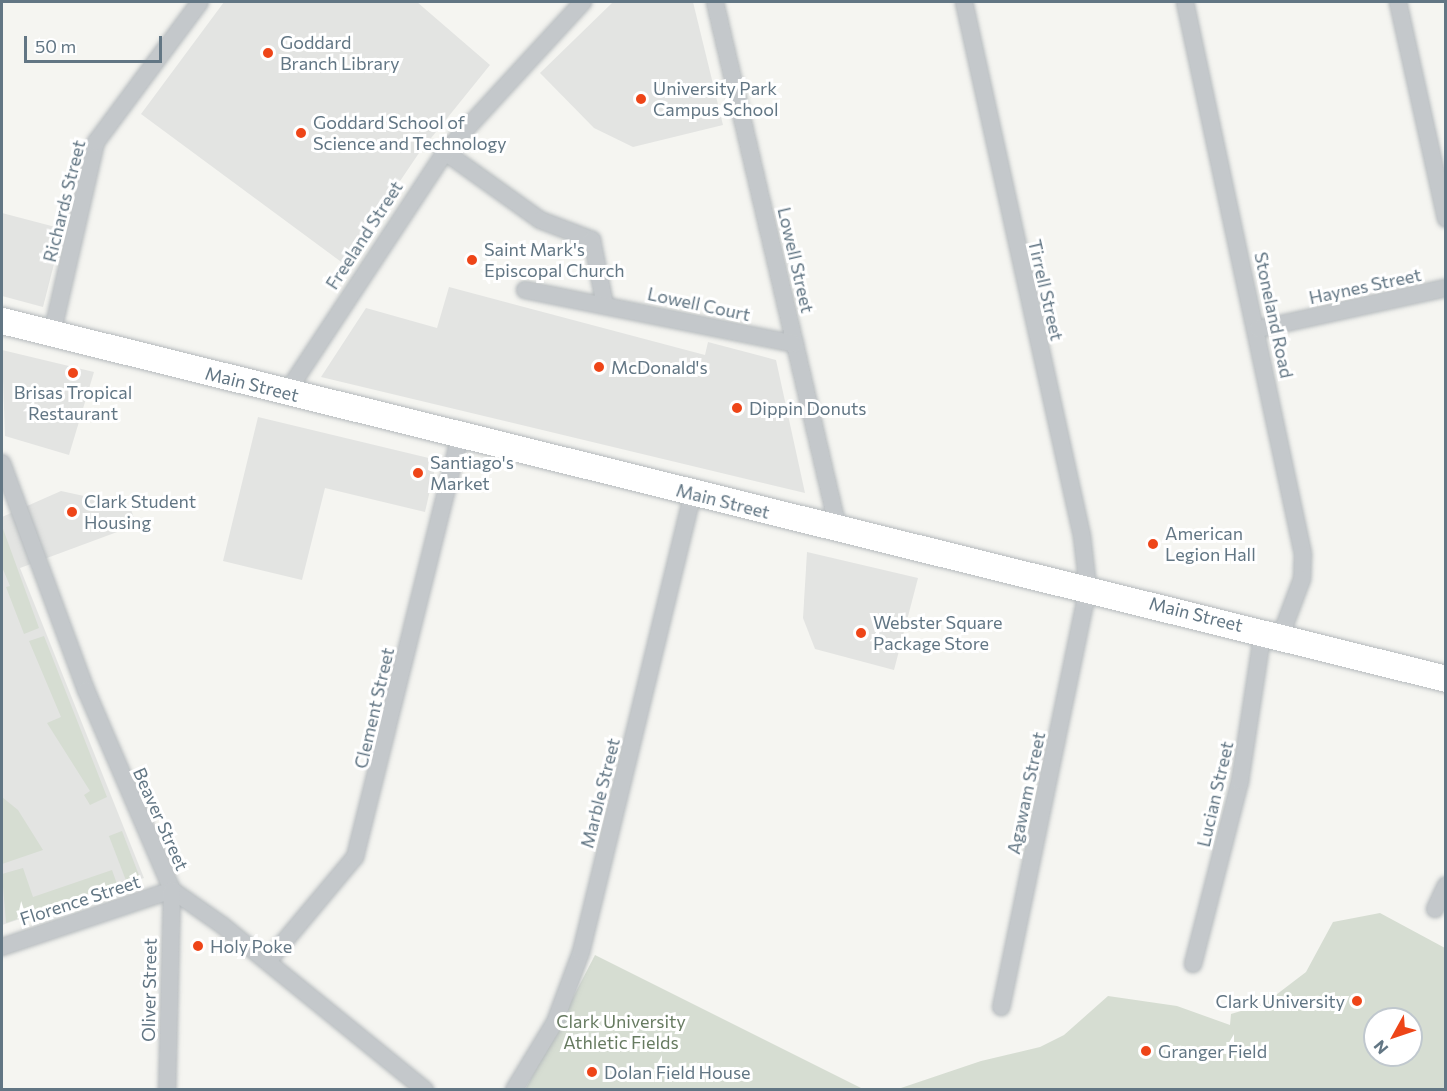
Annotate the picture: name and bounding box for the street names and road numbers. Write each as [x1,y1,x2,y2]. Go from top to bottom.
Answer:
street label: Richards Street [38,138,90,264]
street label: Freeland Street [321,177,407,293]
street label: Lowell Street [773,205,819,315]
street label: Tirrell Street [1024,237,1068,343]
street label: Stoneland Road [1250,250,1298,380]
street label: Haynes Street [1307,264,1423,308]
street label: Lowell Court [646,283,752,325]
street label: Main Street [203,362,301,406]
street label: Main Street [674,479,772,523]
street label: Main Street [1147,592,1245,636]
street label: Clement Street [350,645,398,771]
street label: Agawam Street [1002,730,1050,856]
street label: Marble Street [576,736,624,850]
street label: Lucian Street [1192,739,1238,849]
street label: Beaver Street [129,764,193,874]
street label: Florence Street [17,870,143,930]
street label: Oliver Street [137,938,161,1042]

